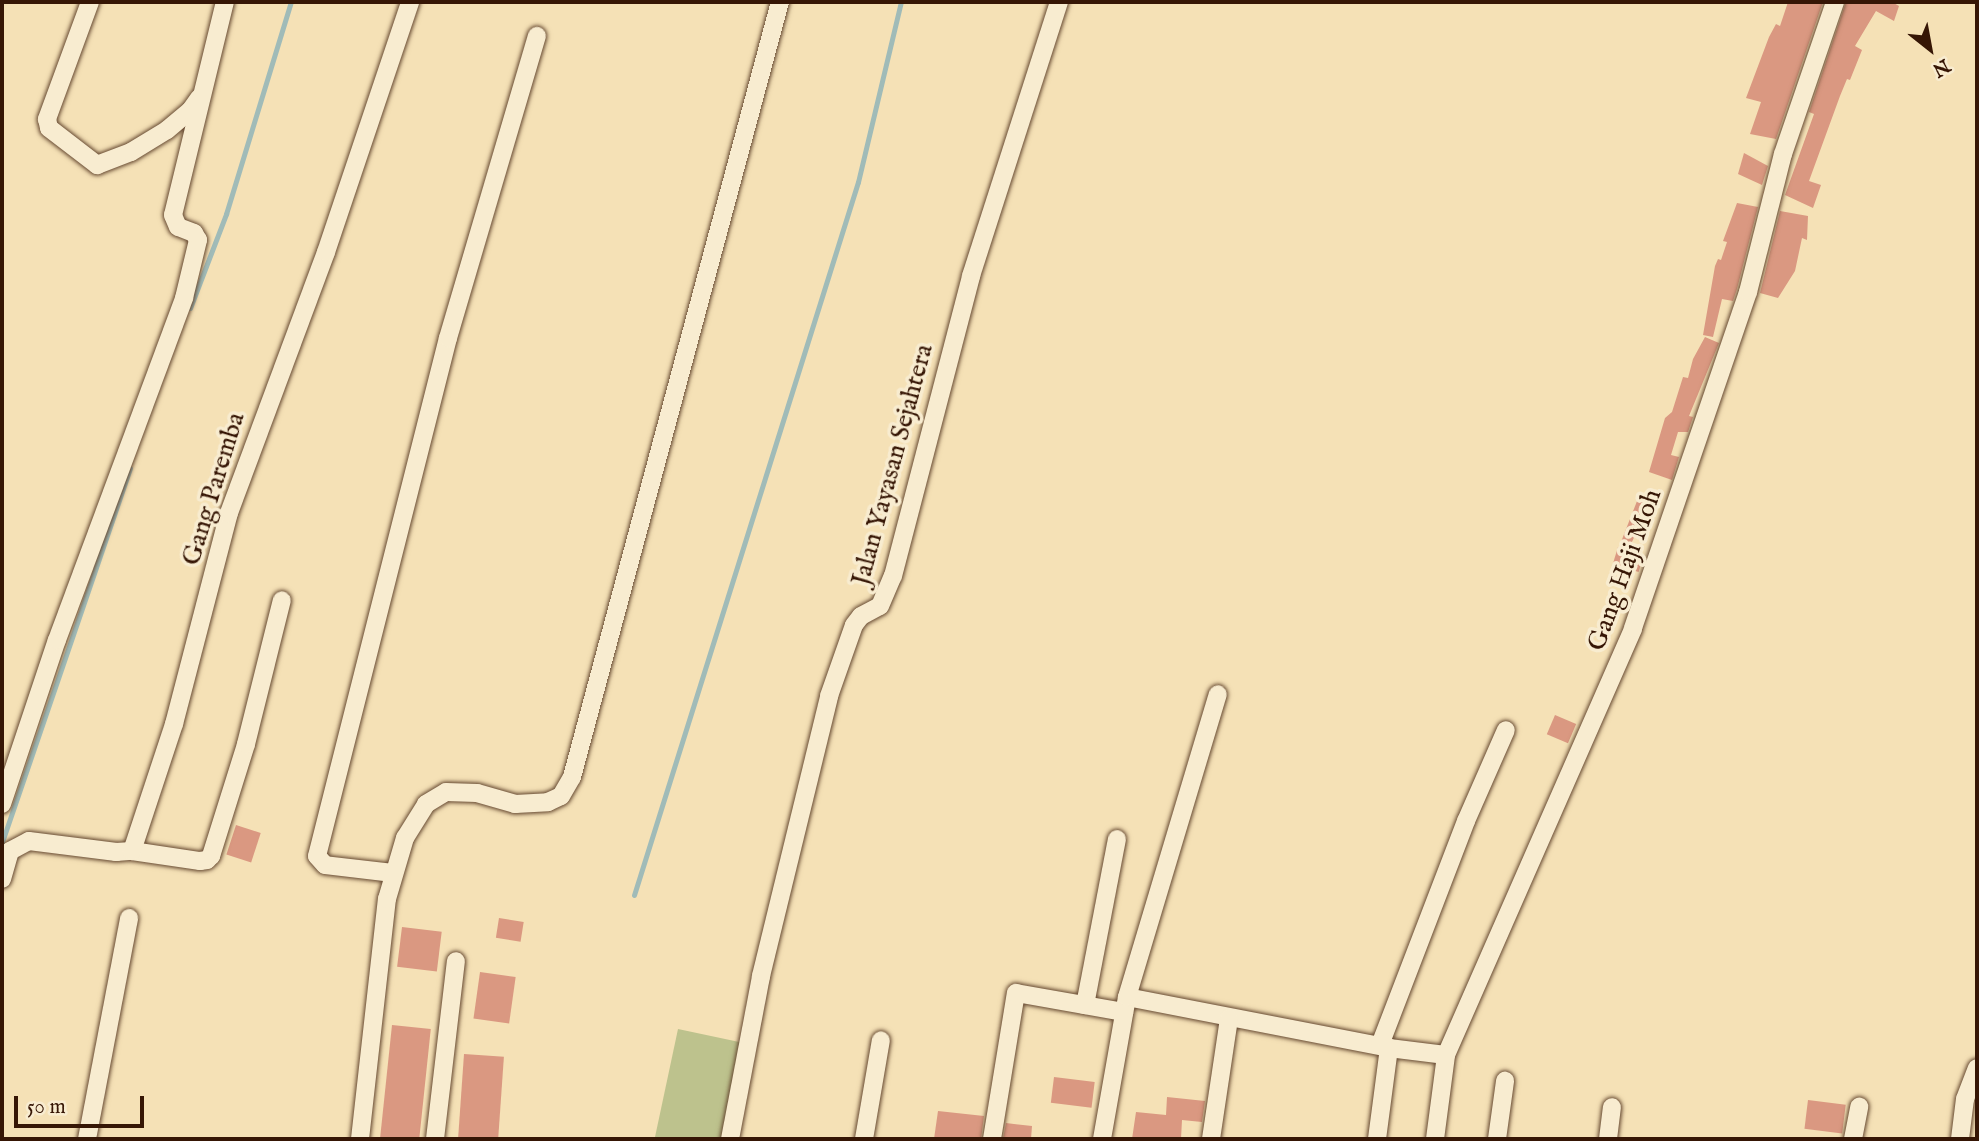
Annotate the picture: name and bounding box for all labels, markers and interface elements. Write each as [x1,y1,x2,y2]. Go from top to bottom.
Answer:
north arrow [1895,14,1965,84]
text: N [1928,52,1954,82]
street label: Jalan Yayasan Sejahtera [846,341,940,589]
street label: Gang Paremba [176,409,252,569]
street label: Gang Haji Moh [1581,485,1669,655]
scale bar [18,1082,147,1126]
text: 50 m [27,1094,66,1121]

